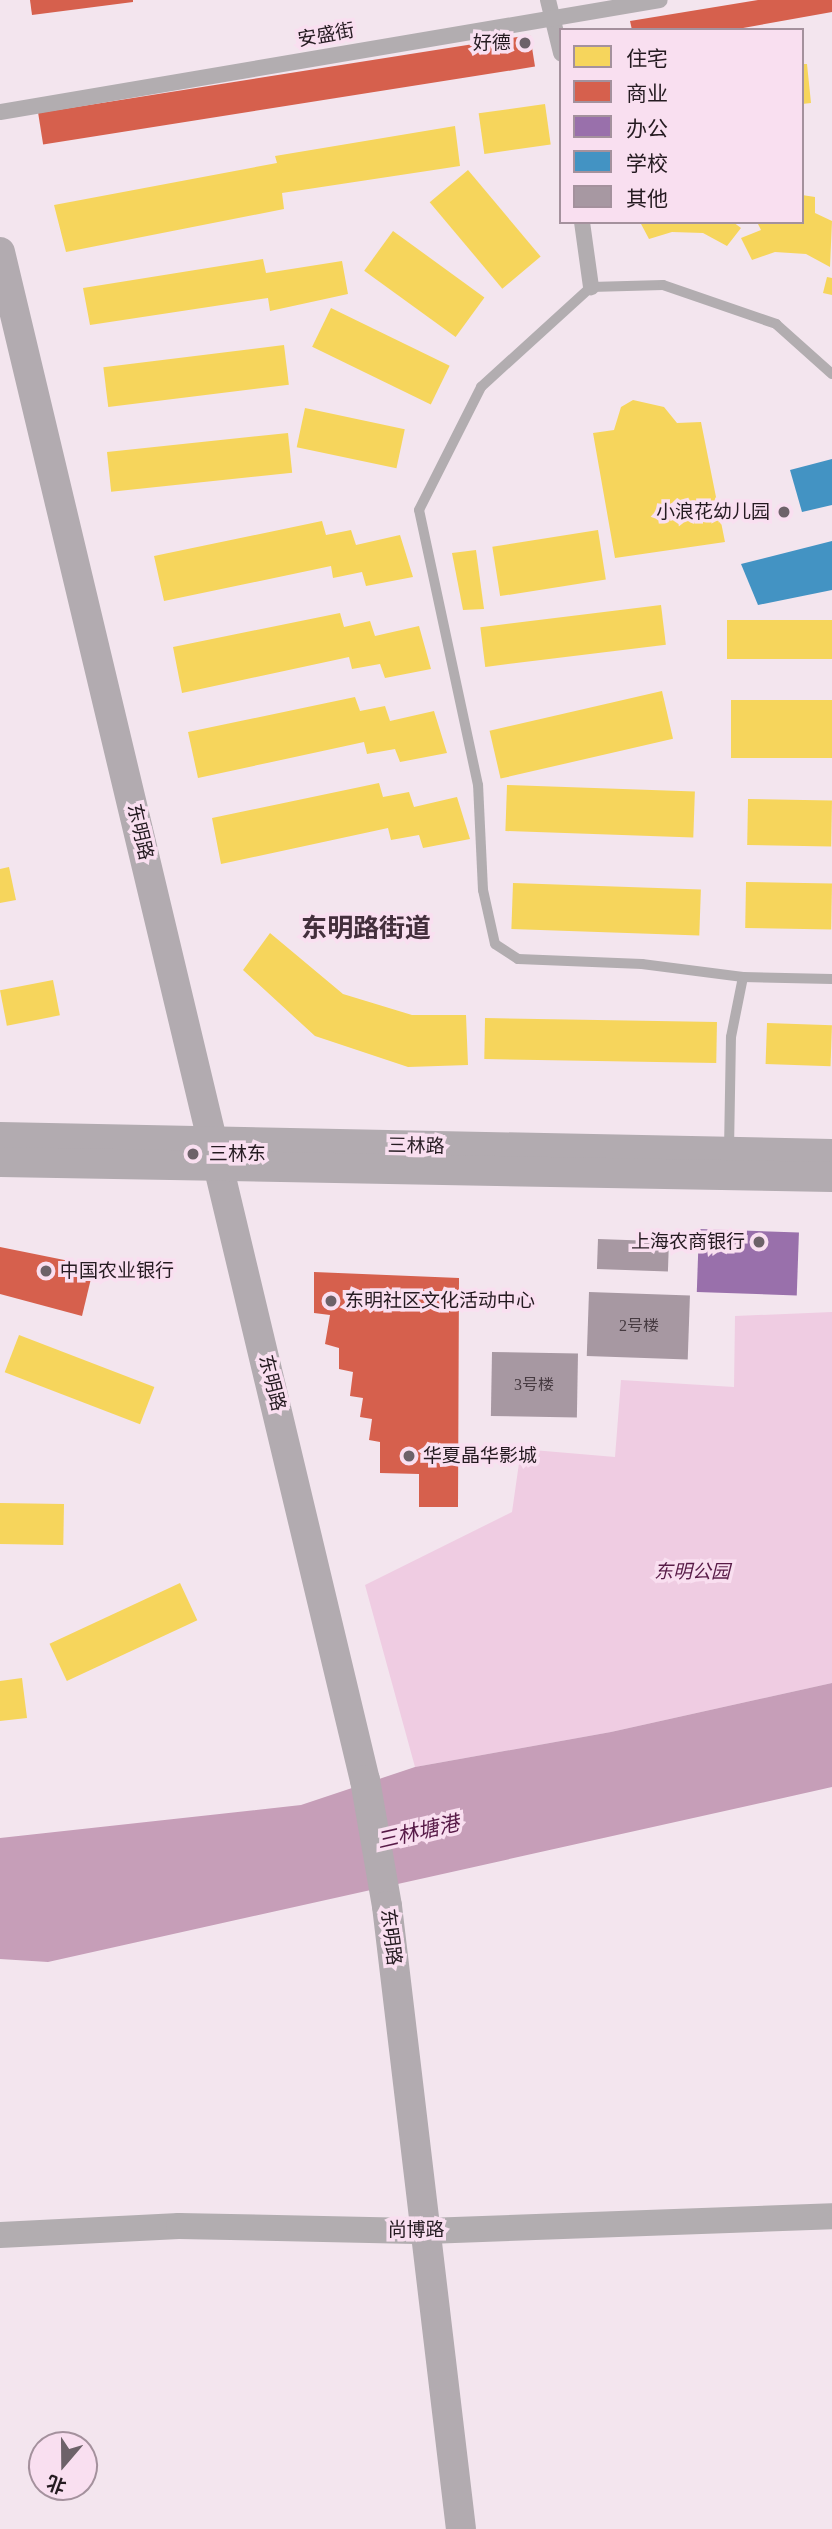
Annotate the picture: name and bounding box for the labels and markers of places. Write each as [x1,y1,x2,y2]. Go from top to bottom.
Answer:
place label: 好德 [473,32,511,54]
marker: 好德 [517,35,533,51]
place label: 小浪花幼儿园 [656,501,770,523]
marker: 小浪花幼儿园 [776,504,792,520]
place label: 三林东 [209,1143,266,1165]
marker: 三林东 [183,1144,203,1164]
place label: 上海农商银行 [631,1231,745,1253]
marker: 上海农商银行 [751,1234,767,1250]
place label: 中国农业银行 [60,1260,174,1282]
marker: 中国农业银行 [38,1263,54,1279]
place label: 东明社区文化活动中心 [345,1290,535,1312]
marker: 东明社区文化活动中心 [323,1293,339,1309]
place label: 华夏晶华影城 [423,1445,537,1467]
marker: 华夏晶华影城 [401,1448,417,1464]

